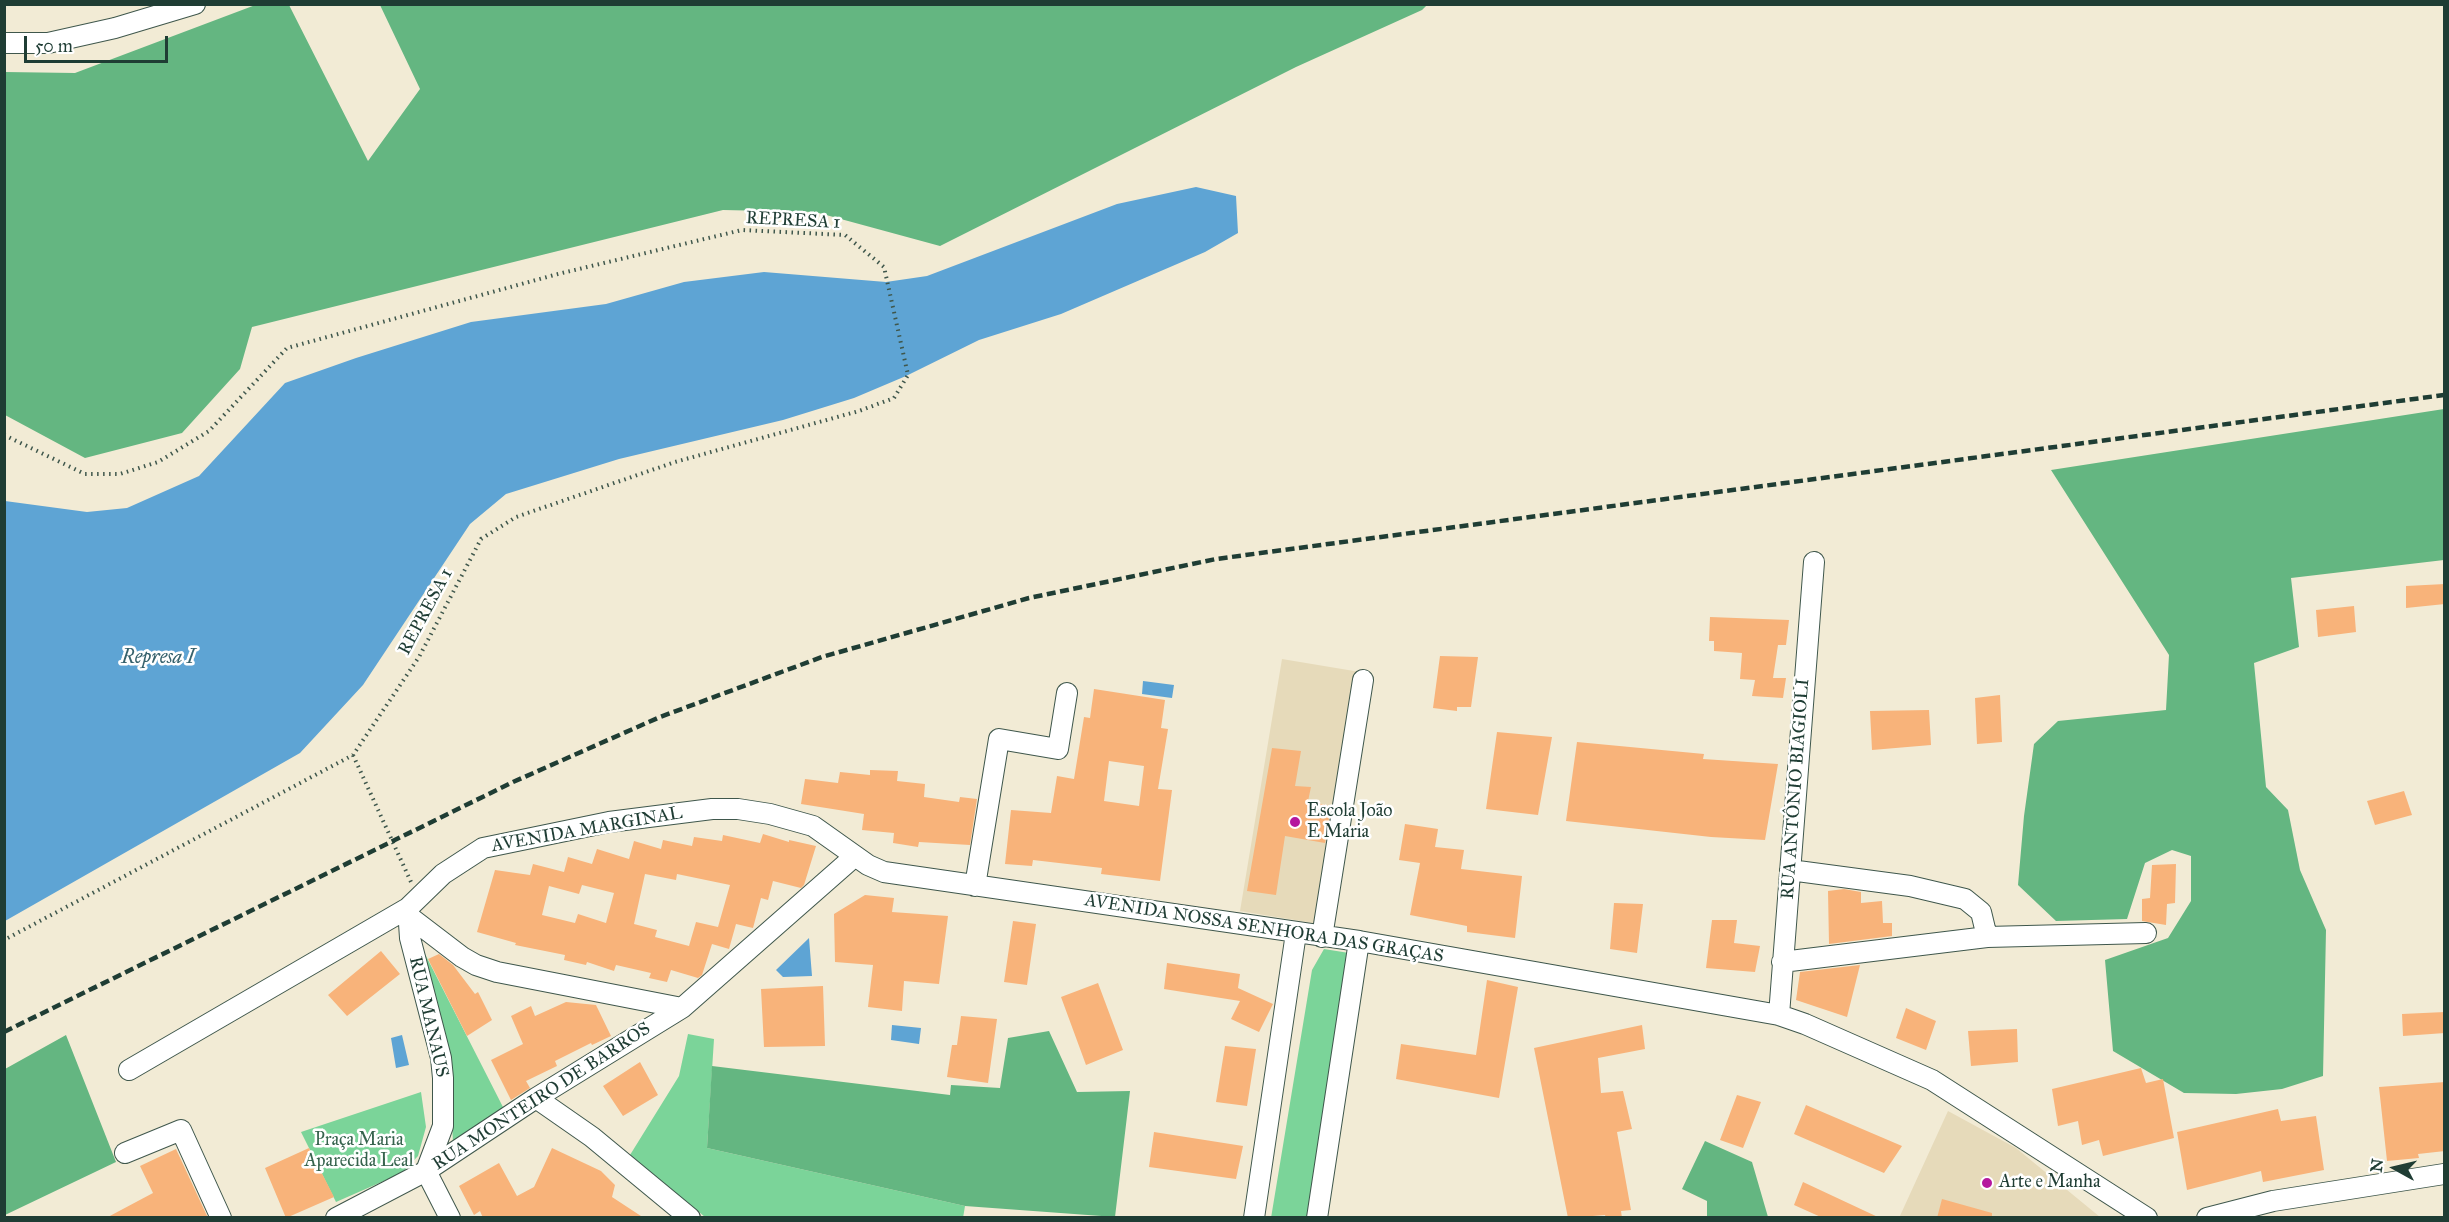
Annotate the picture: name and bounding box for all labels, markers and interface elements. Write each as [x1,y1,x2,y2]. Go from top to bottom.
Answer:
scale bar [27,24,171,62]
text: 50 m [35,35,73,57]
street label: REPRESA 1 [745,208,841,234]
street label: REPRESA 1 [394,565,458,659]
water label: Represa I [121,646,195,670]
street label: RUA ANTÔNIO BIAGIOLI [1778,678,1814,900]
place label: Escola João E Maria [1307,801,1392,844]
street label: AVENIDA MARGINAL [490,803,684,857]
marker: Escola João E Maria [1288,815,1302,829]
street label: AVENIDA NOSSA SENHORA DAS GRAÇAS [1083,890,1445,968]
street label: RUA MANAUS [404,955,452,1079]
street label: RUA MONTEIRO DE BARROS [429,1018,655,1176]
park label: Praça Maria Aparecida Leal [304,1130,414,1172]
north arrow [2365,1138,2425,1198]
text: N [2366,1157,2387,1173]
place label: Arte e Manha [1999,1172,2100,1194]
marker: Arte e Manha [1980,1176,1994,1190]

